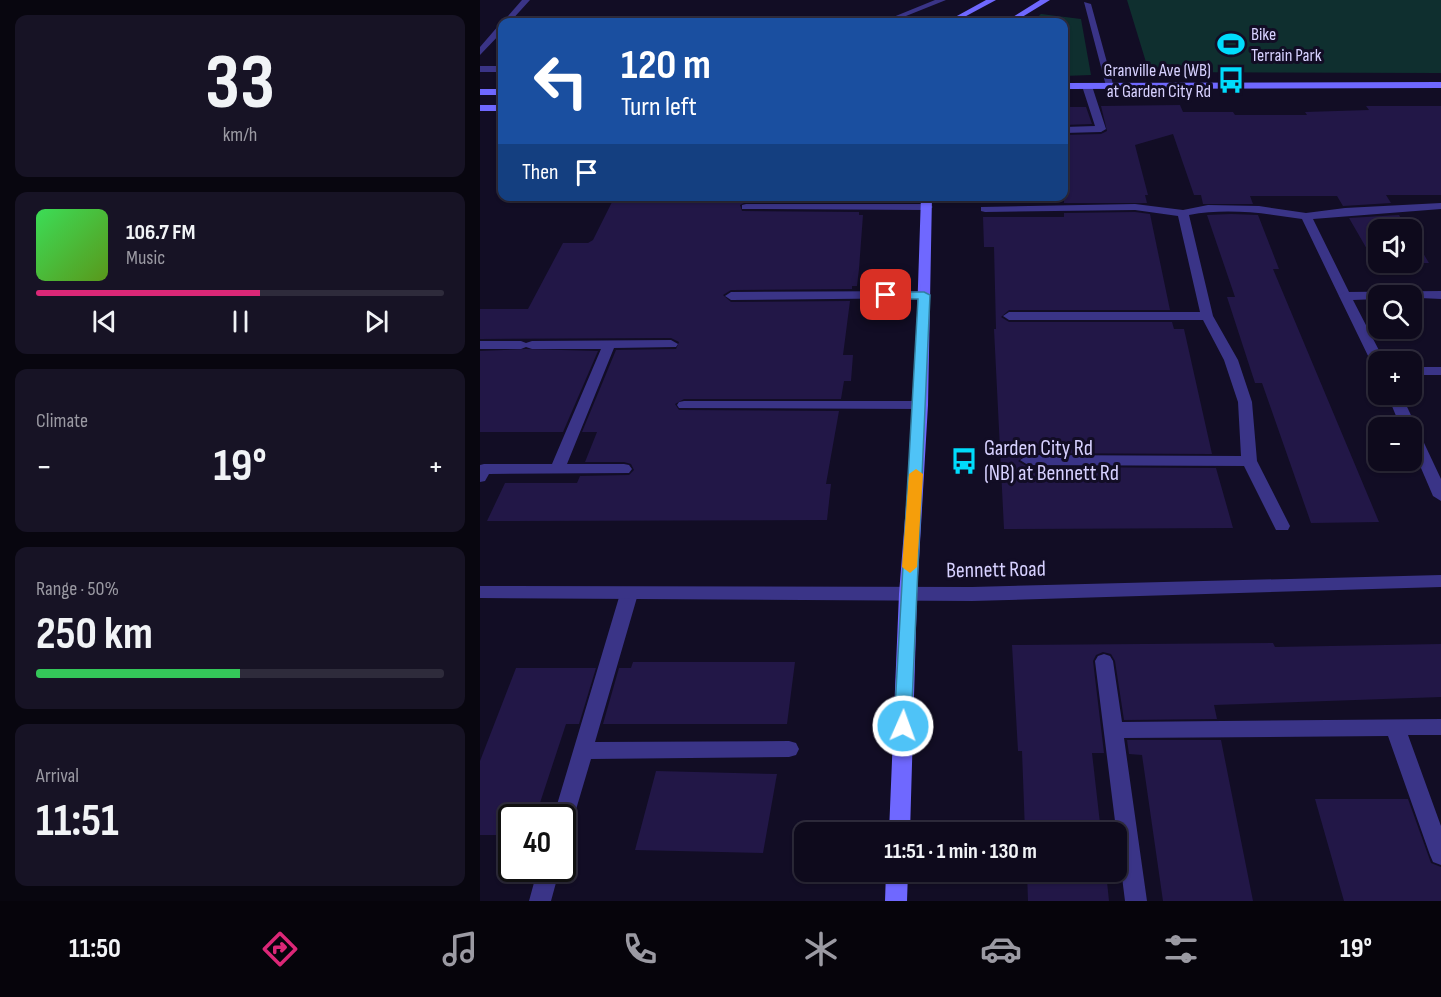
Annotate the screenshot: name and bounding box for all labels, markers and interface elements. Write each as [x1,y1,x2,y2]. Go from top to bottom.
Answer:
place label: Bike Terrain Park [1251,24,1322,66]
sports icon: Bike Terrain Park [1216,29,1246,59]
text: 33 [205,37,275,130]
text: 120 m [621,40,711,91]
icon: left [522,42,600,120]
place label: Granville Ave (WB) at Garden City Rd [1103,60,1211,102]
bus stop icon: Granville Ave (WB) at Garden City Rd [1216,65,1246,95]
text: Turn left [621,91,697,123]
text: km/h [223,123,257,147]
icon: arrive [570,156,603,189]
text: Then [522,159,558,186]
text: 106.7 FM [126,219,195,246]
map controls [1368,219,1422,471]
button: sound [1368,219,1422,273]
text: Music [126,246,165,270]
pin [860,269,911,320]
icon: arrive [869,278,902,311]
button: search [1368,285,1422,339]
icon: previous [88,305,121,338]
icon: pause [224,305,257,338]
icon: next [360,305,393,338]
button: + [1368,351,1422,405]
text: Climate [36,409,88,433]
button: − [1368,417,1422,471]
place label: Garden City Rd (NB) at Bennett Rd [984,435,1119,487]
text: 19° [213,439,267,494]
bus stop icon: Garden City Rd (NB) at Bennett Rd [949,446,979,476]
text: − [36,447,52,487]
text: + [428,447,444,487]
street label: Bennett Road [946,556,1046,584]
text: Range · 50% [36,577,119,601]
text: 250 km [36,607,153,662]
position arrow [871,694,935,758]
text: Arrival [36,764,79,788]
text: 11:51 [36,794,119,849]
speed limit sign: 40 [498,804,576,882]
text: 11:51 · 1 min · 130 m [884,838,1037,865]
icon: directions [259,928,301,970]
icon: music [439,928,481,970]
icon: phone [619,928,661,970]
icon: climate [800,928,842,970]
icon: car [980,928,1022,970]
icon: filters [1160,928,1202,970]
text: 11:50 [69,933,121,965]
text: 19° [1340,933,1372,965]

